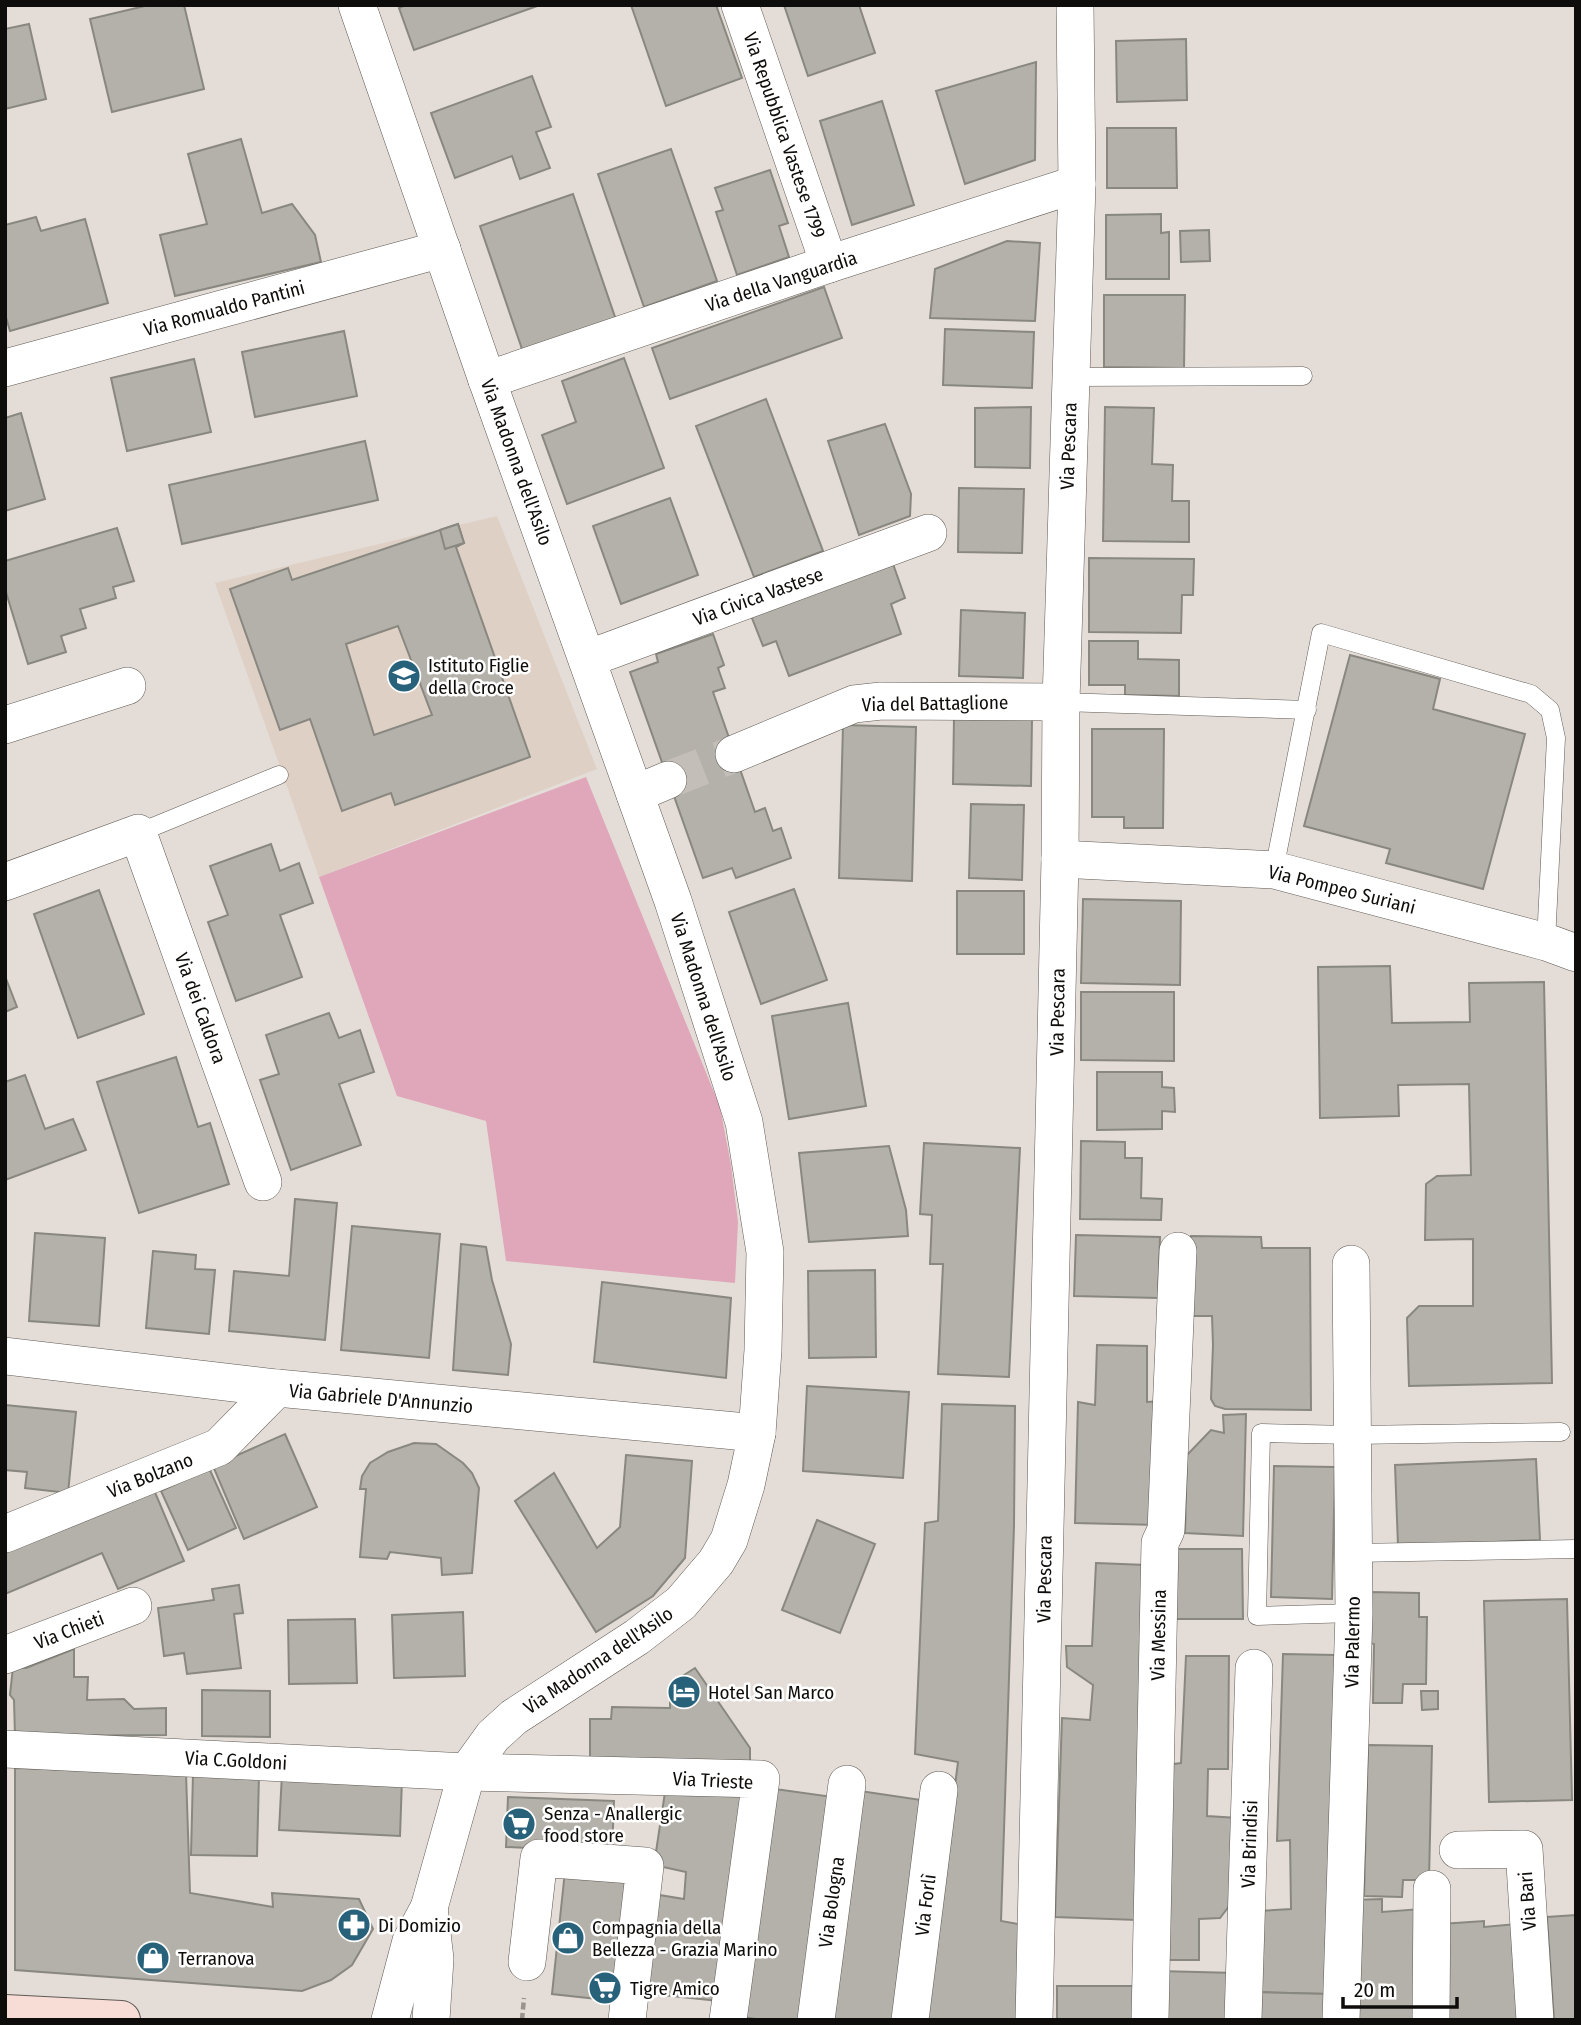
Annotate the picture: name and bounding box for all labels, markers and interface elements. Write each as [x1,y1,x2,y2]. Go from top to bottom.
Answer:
street label: Via Repubblica Vastese 1799 [738,29,831,241]
street label: Via della Vanguardia [702,246,860,317]
street label: Via Romualdo Pantini [141,276,307,341]
street label: Via Madonna dell'Asilo [476,376,557,549]
street label: Via Pescara [1055,402,1082,490]
street label: Via Civica Vastese [690,562,826,631]
place label: Istituto Figlie della Croce [428,654,529,699]
school or university icon: Istituto Figlie della Croce [385,657,423,695]
street label: Via del Battaglione [862,691,1008,716]
street label: Via Pompeo Suriani [1266,860,1418,919]
street label: Via Madonna dell'Asilo [665,910,742,1084]
street label: Via dei Caldora [170,950,231,1067]
street label: Via Pescara [1045,968,1070,1056]
street label: Via Gabriele D'Annunzio [288,1379,474,1418]
street label: Via Bolzano [104,1448,196,1503]
street label: Via Pescara [1032,1535,1057,1623]
street label: Via Messina [1146,1589,1171,1681]
street label: Via Palermo [1340,1596,1365,1688]
street label: Via Madonna dell'Asilo [519,1602,677,1719]
street label: Via Chieti [31,1607,107,1654]
hotel icon: Hotel San Marco [665,1673,703,1711]
place label: Hotel San Marco [708,1681,834,1704]
street label: Via C.Goldoni [184,1746,288,1775]
street label: Via Trieste [672,1767,754,1794]
street label: Via Brindisi [1236,1800,1263,1888]
place label: Senza - Anallergic food store [544,1802,682,1847]
supermarket icon: Senza - Anallergic food store [500,1805,538,1843]
street label: Via Bologna [814,1855,849,1949]
street label: Via Bari [1514,1871,1541,1931]
street label: Via Forlì [910,1873,941,1937]
pharmacy icon: Di Domizio [335,1906,373,1944]
place label: Di Domizio [378,1914,461,1937]
place label: Compagnia della Bellezza - Grazia Marino [592,1916,778,1961]
shop icon: Compagnia della Bellezza - Grazia Marino [549,1919,587,1957]
shop icon: Terranova [134,1939,172,1977]
place label: Terranova [178,1947,255,1970]
scale bar [1343,1966,1457,2010]
supermarket icon: Tigre Amico [586,1969,624,2007]
place label: Tigre Amico [630,1977,720,2000]
text: 20 m [1354,1977,1395,2003]

